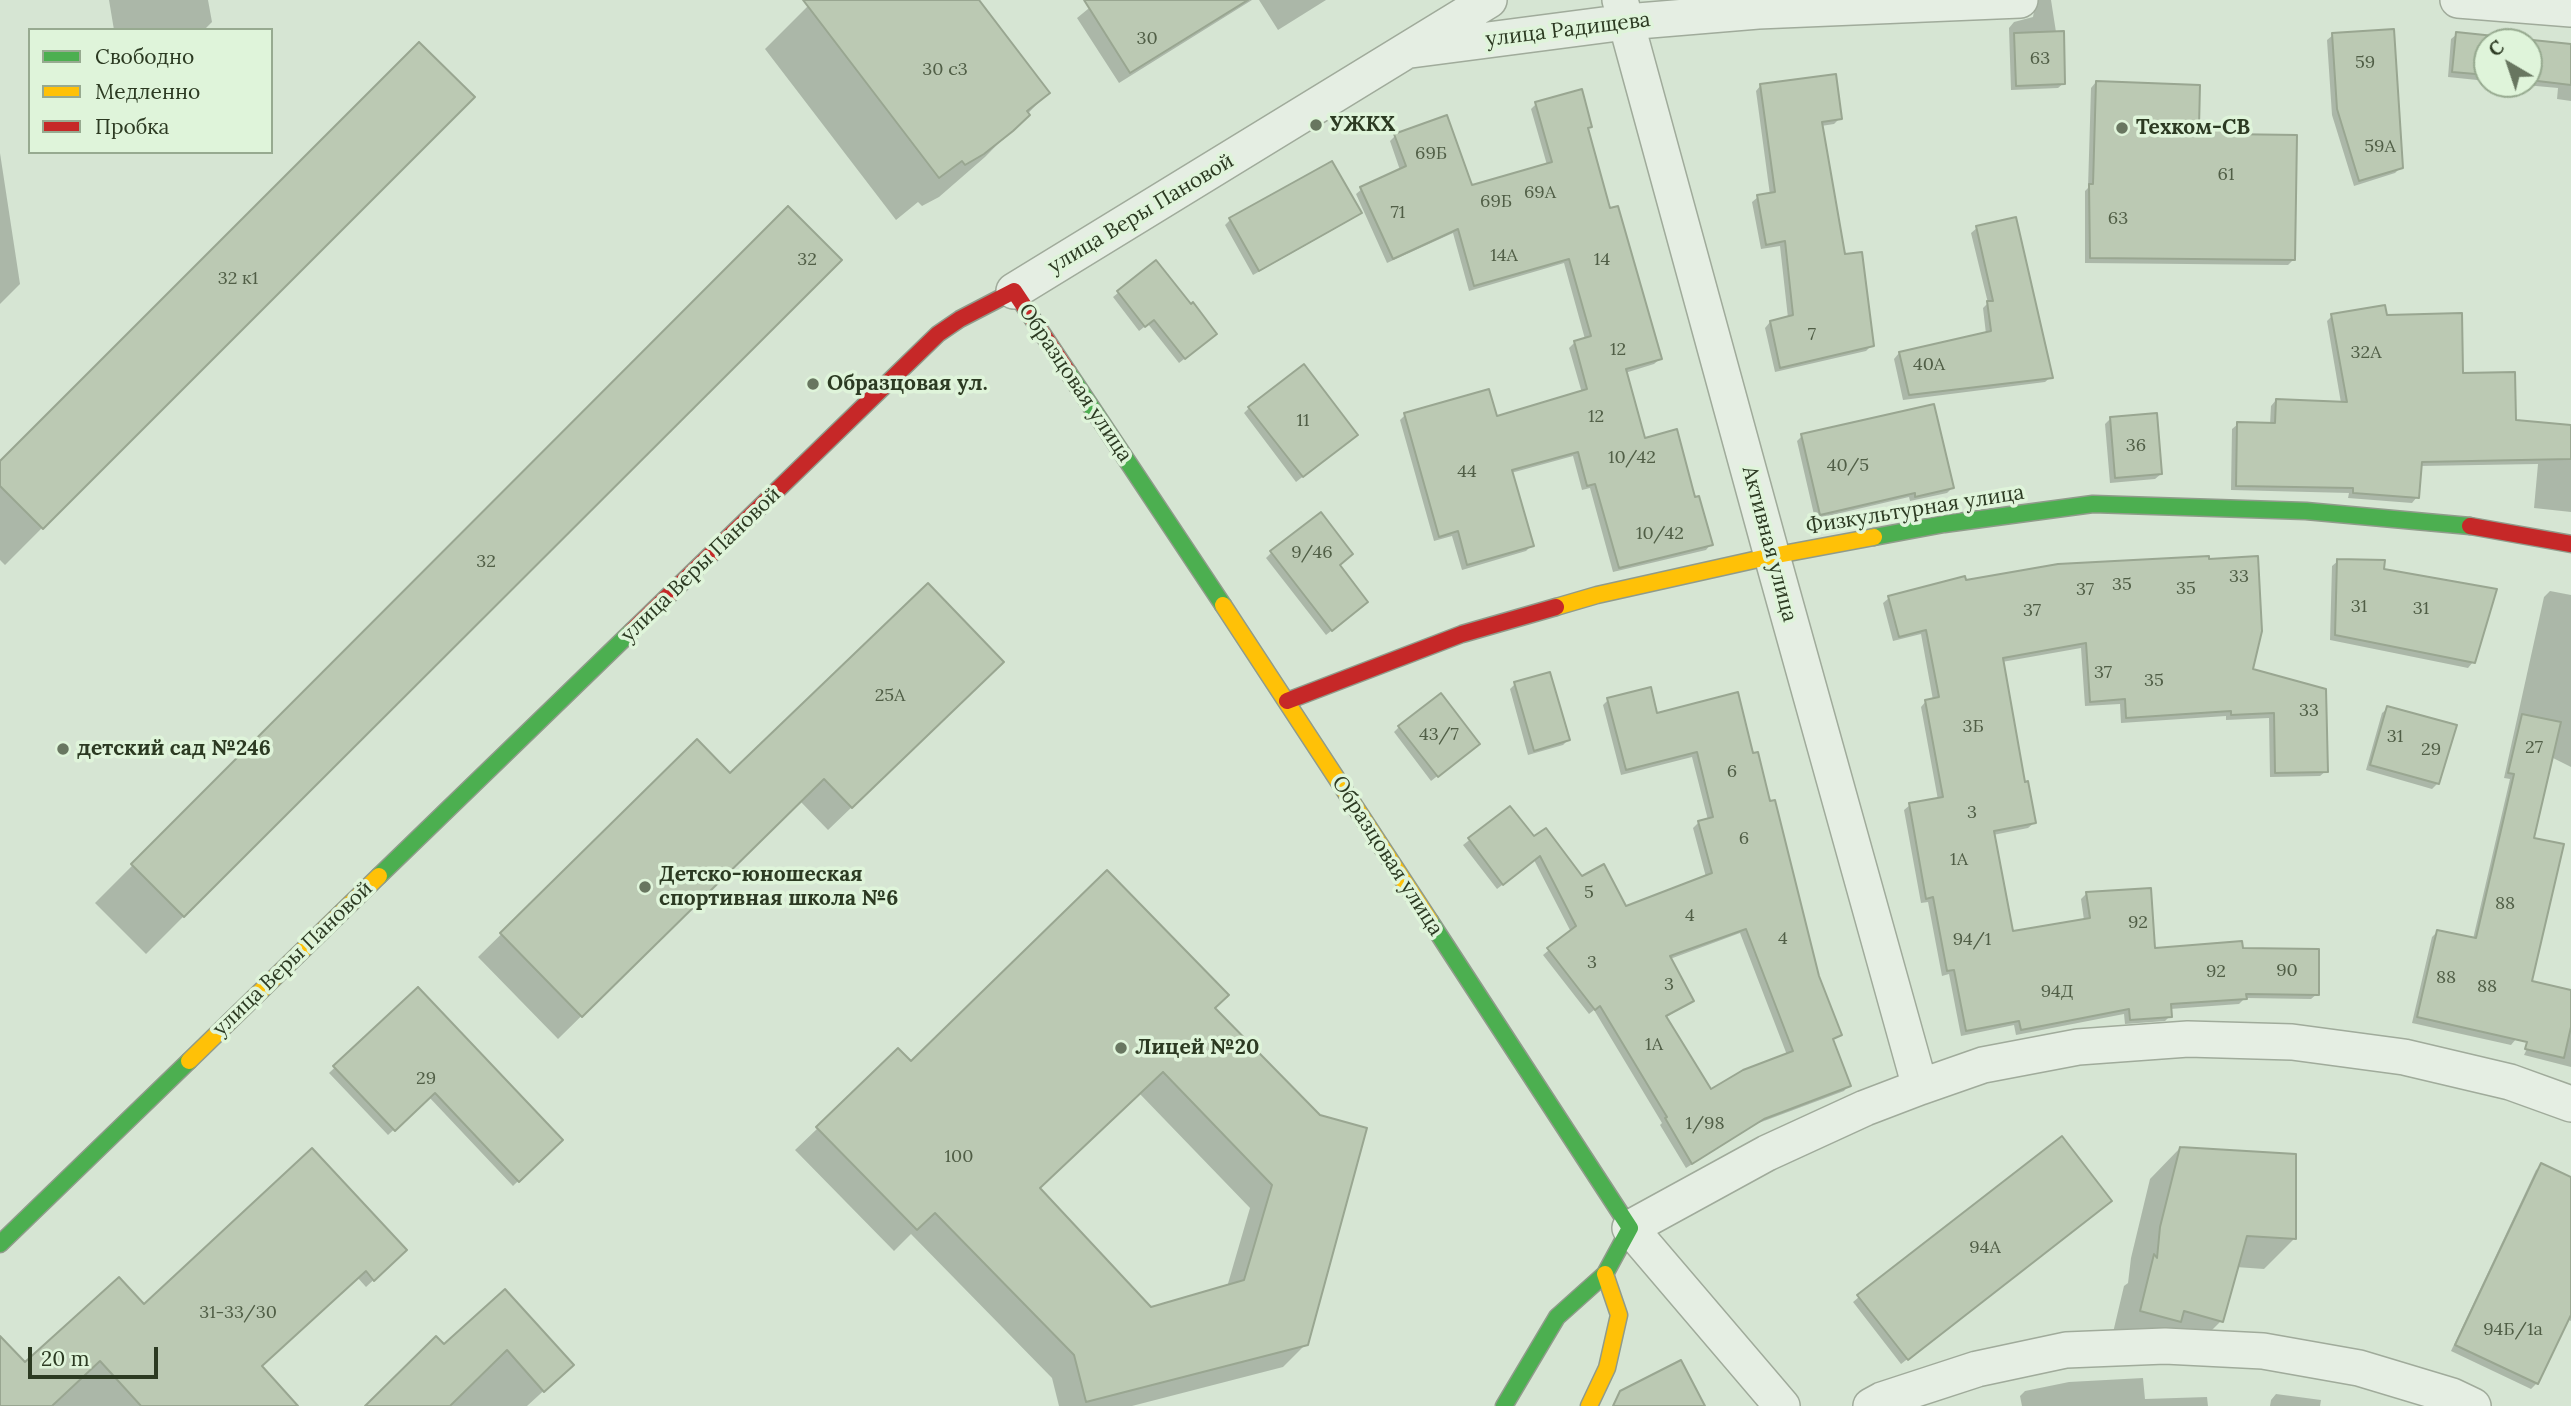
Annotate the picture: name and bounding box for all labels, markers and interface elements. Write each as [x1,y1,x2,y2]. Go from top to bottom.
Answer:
street label: улица Радищева [1484,7,1652,53]
legend [28,28,273,154]
house number: 30 [1136,28,1158,50]
north arrow [2473,28,2543,98]
text: С [2483,35,2509,62]
text: Свободно [95,43,194,70]
house number: 63 [2030,48,2050,70]
house number: 59 [2355,52,2375,74]
house number: 30 с3 [922,59,968,81]
text: Медленно [95,78,200,105]
place label: УЖКХ [1330,112,1395,138]
text: Пробка [95,113,169,140]
place label: Техком-СВ [2136,115,2250,141]
marker: УЖКХ [1308,117,1324,133]
marker: Техком-СВ [2114,120,2130,136]
house number: 59А [2364,136,2396,158]
house number: 69Б [1415,143,1447,165]
street label: улица Веры Пановой [1043,149,1239,279]
house number: 61 [2218,164,2234,186]
house number: 69А [1524,182,1556,204]
house number: 69Б [1480,191,1512,213]
house number: 71 [1391,202,1405,224]
house number: 63 [2108,208,2128,230]
house number: 14А [1490,245,1518,267]
house number: 32 [797,249,817,271]
house number: 14 [1594,249,1610,271]
house number: 32 к1 [218,268,258,290]
street label: Образцовая улица [1013,299,1137,467]
house number: 7 [1808,324,1816,346]
house number: 12 [1610,339,1626,361]
house number: 32А [2351,342,2381,364]
house number: 40А [1913,354,1945,376]
place label: Образцовая ул. [827,371,988,397]
marker: Образцовая ул. [805,376,821,392]
house number: 12 [1588,406,1604,428]
house number: 11 [1296,410,1310,432]
house number: 36 [2126,435,2146,457]
house number: 10/42 [1608,447,1656,469]
house number: 40/5 [1827,455,1869,477]
house number: 44 [1457,461,1477,483]
street label: Активная улица [1736,463,1802,625]
street label: Физкультурная улица [1804,480,2026,540]
street label: улица Веры Пановой [616,482,786,648]
house number: 10/42 [1636,523,1684,545]
house number: 9/46 [1291,542,1333,564]
house number: 32 [476,551,496,573]
house number: 33 [2229,566,2249,588]
house number: 35 [2112,574,2132,596]
house number: 35 [2176,578,2196,600]
house number: 37 [2076,579,2094,601]
house number: 31 [2351,596,2367,618]
house number: 31 [2413,598,2429,620]
house number: 37 [2023,600,2041,622]
house number: 37 [2094,662,2112,684]
house number: 35 [2144,670,2164,692]
house number: 25А [875,685,905,707]
house number: 33 [2299,700,2319,722]
house number: 3Б [1962,716,1984,738]
house number: 43/7 [1419,724,1459,746]
house number: 31 [2387,726,2403,748]
place label: детский сад №246 [77,736,271,762]
house number: 27 [2525,737,2543,759]
house number: 29 [2421,739,2441,761]
marker: детский сад №246 [55,741,71,757]
house number: 6 [1727,761,1737,783]
street label: Образцовая улица [1326,771,1448,941]
house number: 3 [1967,802,1977,824]
house number: 6 [1739,828,1749,850]
house number: 1А [1950,849,1968,871]
place label: Детско-юношеская спортивная школа №6 [659,862,898,912]
street label: улица Веры Пановой [208,876,378,1042]
marker: Детско-юношеская спортивная школа №6 [637,879,653,895]
house number: 5 [1584,882,1594,904]
house number: 88 [2495,893,2515,915]
house number: 4 [1685,905,1695,927]
house number: 92 [2128,912,2148,934]
house number: 4 [1778,928,1788,950]
house number: 94/1 [1953,929,1991,951]
house number: 3 [1587,952,1597,974]
house number: 90 [2276,960,2298,982]
house number: 92 [2206,961,2226,983]
house number: 88 [2436,967,2456,989]
house number: 3 [1664,974,1674,996]
house number: 88 [2477,976,2497,998]
house number: 94Д [2041,981,2073,1003]
house number: 1А [1645,1034,1663,1056]
place label: Лицей №20 [1135,1035,1259,1061]
marker: Лицей №20 [1113,1040,1129,1056]
house number: 29 [416,1068,436,1090]
house number: 1/98 [1685,1113,1725,1135]
house number: 100 [945,1146,973,1168]
house number: 94А [1969,1237,2001,1259]
house number: 31-33/30 [199,1302,277,1324]
house number: 94Б/1а [2483,1319,2543,1341]
scale bar [32,1332,161,1376]
text: 20 m [41,1345,90,1372]

